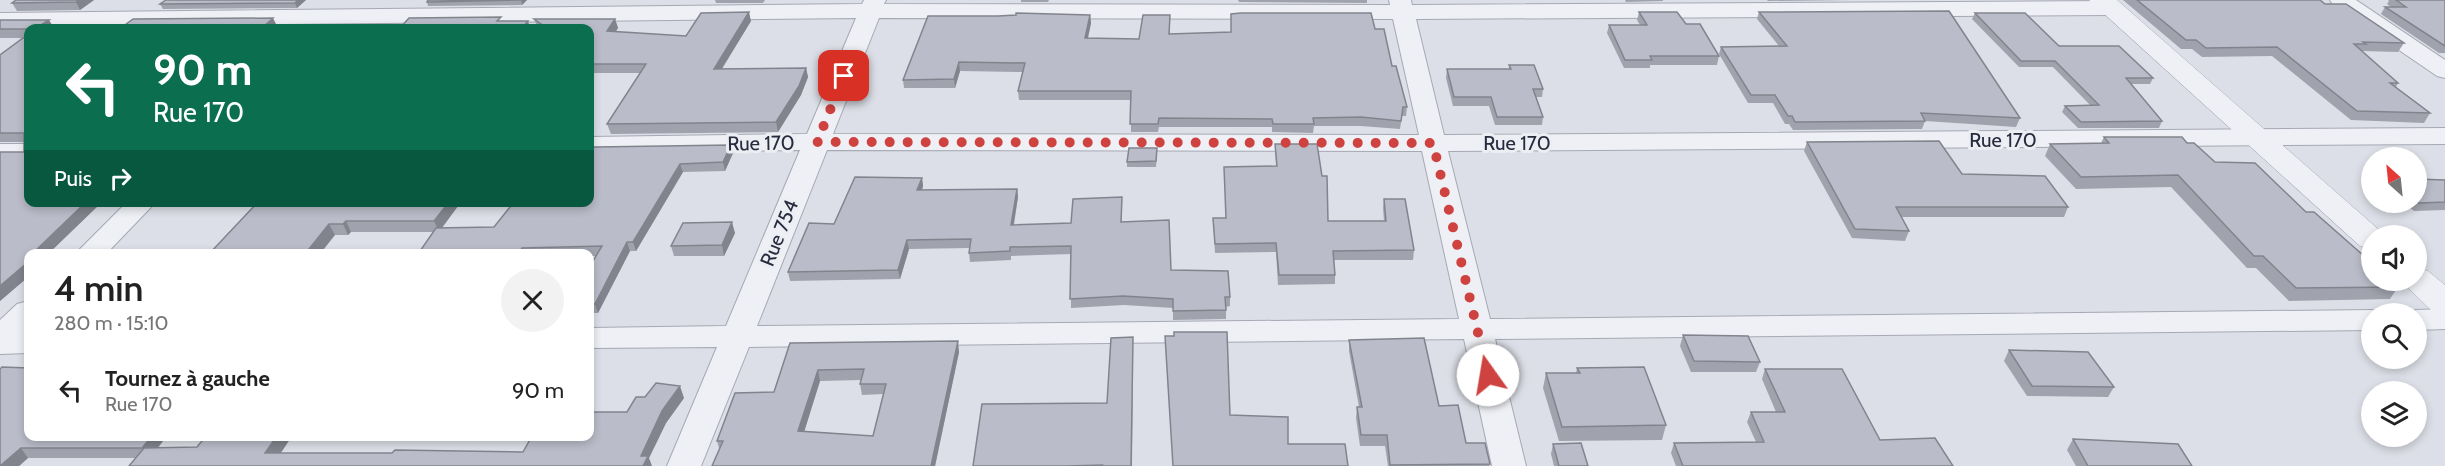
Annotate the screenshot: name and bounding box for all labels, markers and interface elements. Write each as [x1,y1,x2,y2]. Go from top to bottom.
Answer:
text: 90 m [153,44,252,96]
icon: left [54,48,132,126]
pin [818,50,869,101]
icon: arrive [827,59,860,92]
text: Rue 170 [153,96,244,129]
street label: Rue 170 [1969,128,2037,152]
street label: Rue 170 [727,130,795,156]
street label: Rue 170 [1483,131,1551,155]
north arrow [2361,147,2427,213]
map controls [2361,147,2427,447]
icon: right [104,162,137,195]
text: Puis [54,165,92,192]
street label: Rue 754 [755,196,803,270]
button: sound [2361,225,2427,291]
text: 4 min [54,266,144,310]
button: close [501,269,564,332]
button: search [2361,303,2427,369]
text: 280 m · 15:10 [54,311,168,335]
position arrow [1456,343,1520,407]
text: Tournez à gauche [105,365,270,392]
icon: left [54,374,87,407]
text: 90 m [512,377,564,404]
button: layers [2361,381,2427,447]
text: Rue 170 [105,392,172,416]

